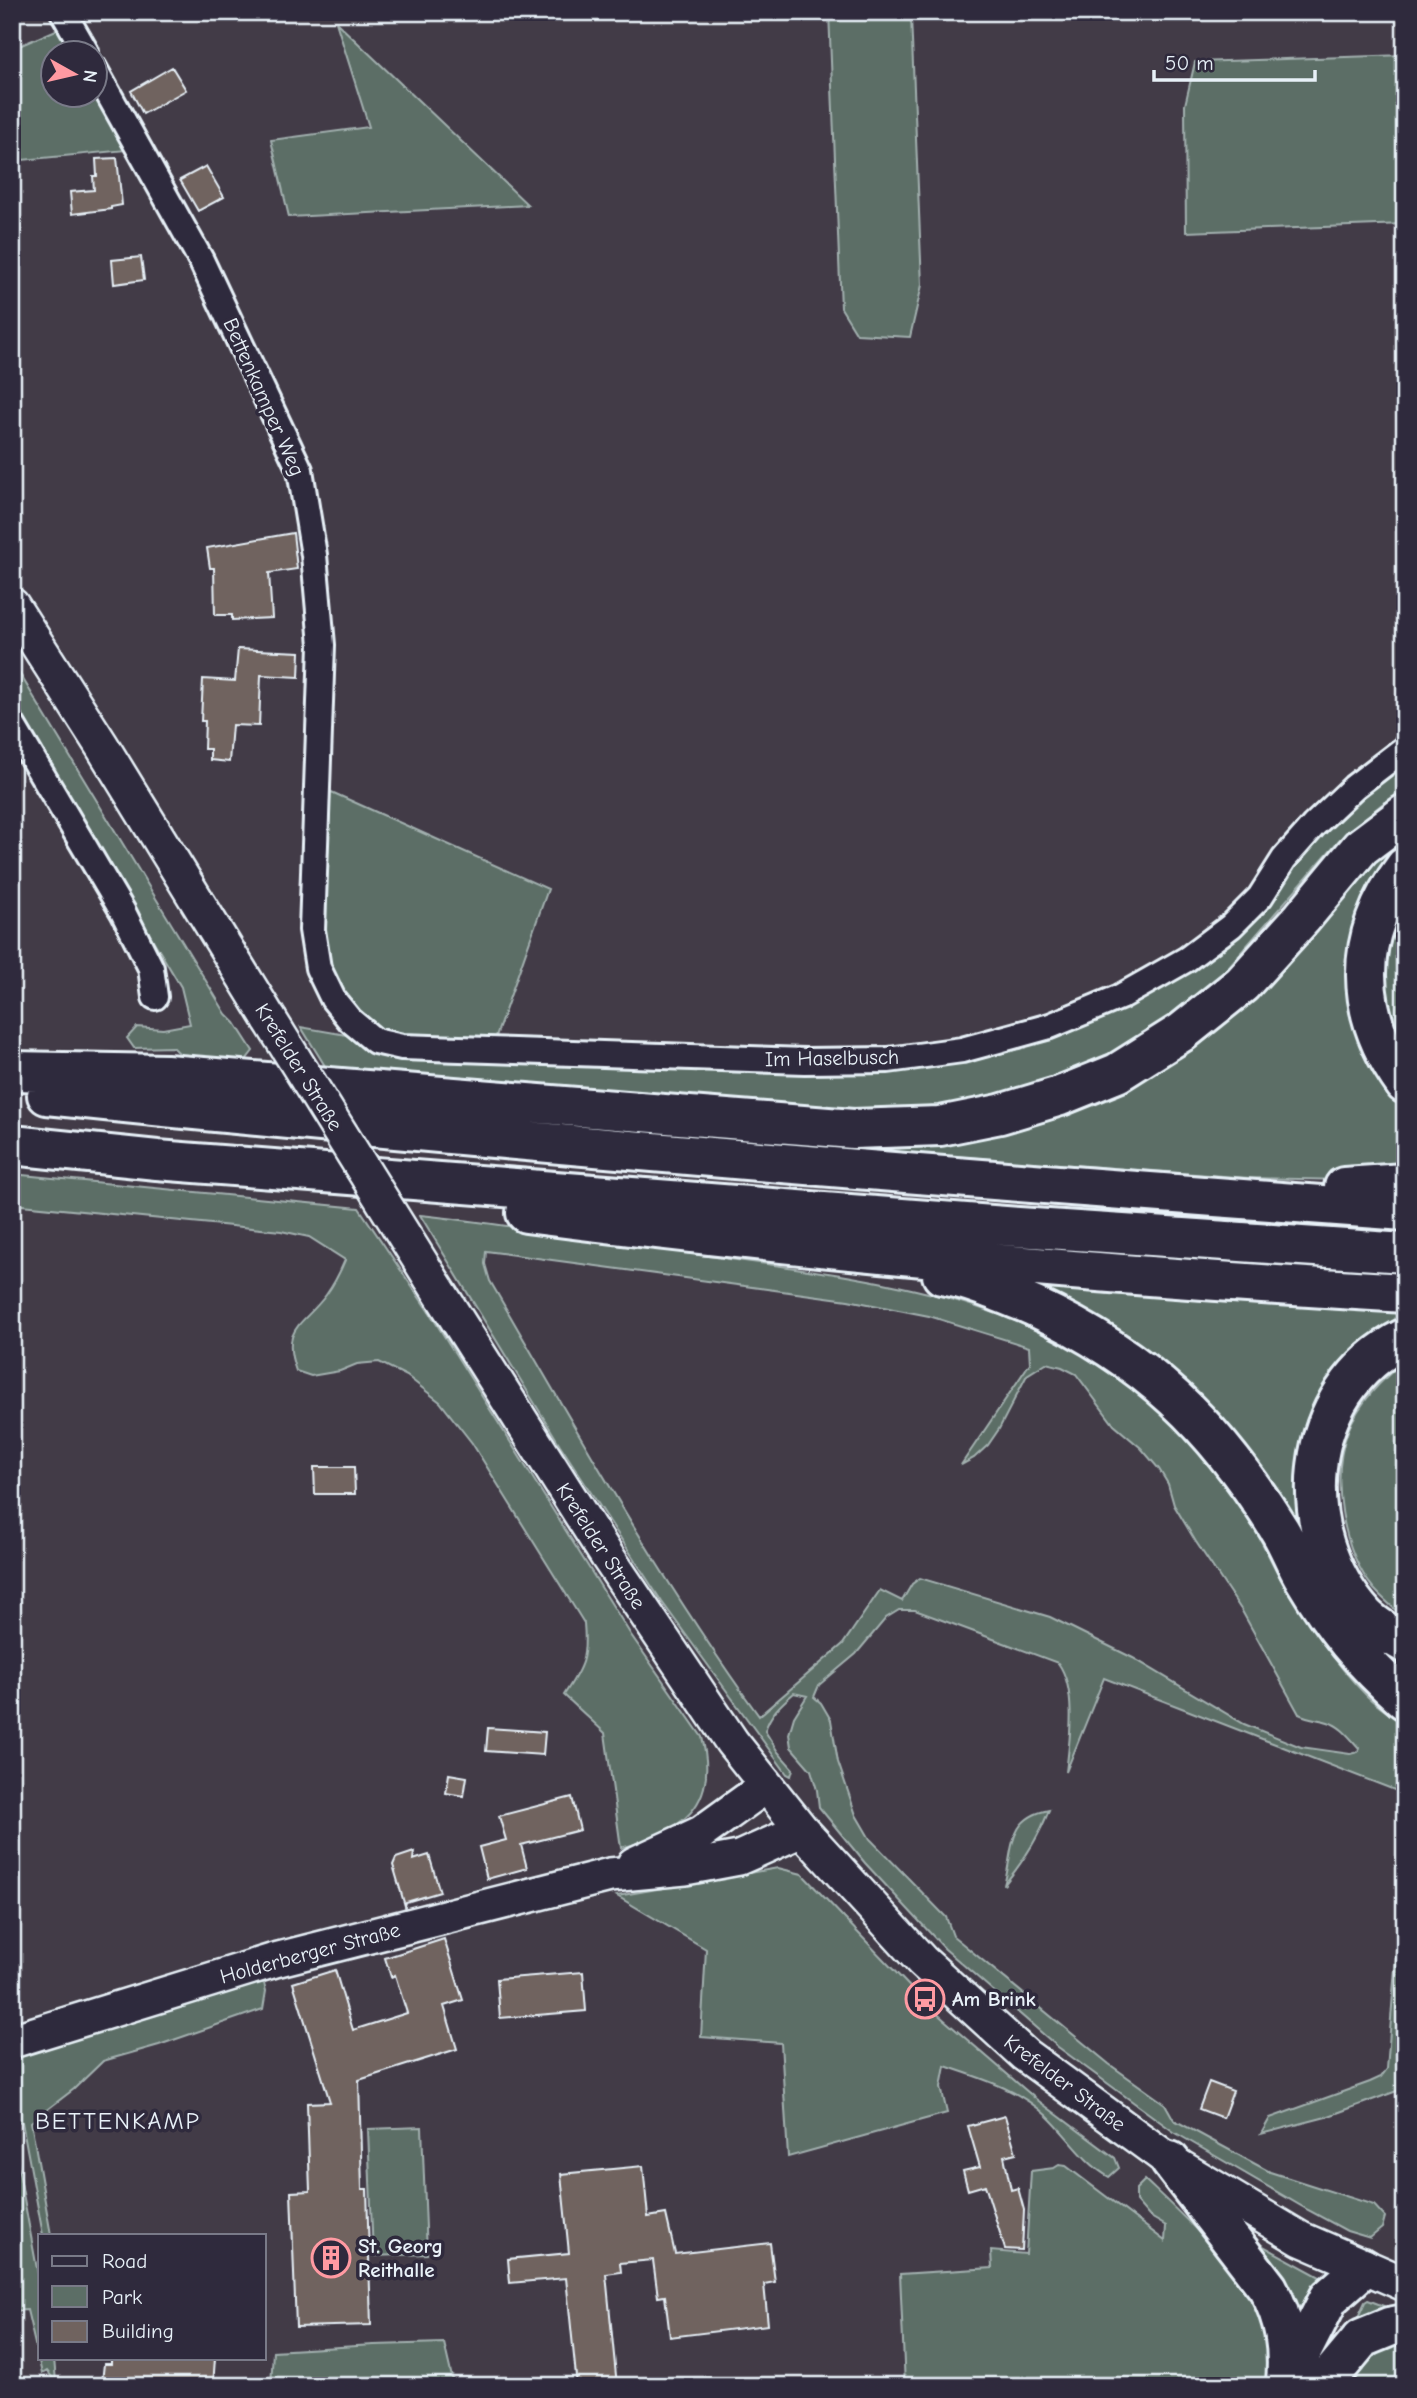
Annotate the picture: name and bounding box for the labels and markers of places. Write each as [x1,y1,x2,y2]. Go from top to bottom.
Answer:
bus stop icon: Am Brink [904,1978,946,2020]
place label: Am Brink [952,1987,1037,2011]
place label: St. Georg Reithalle [358,2234,443,2282]
building icon: St. Georg Reithalle [310,2237,352,2279]

